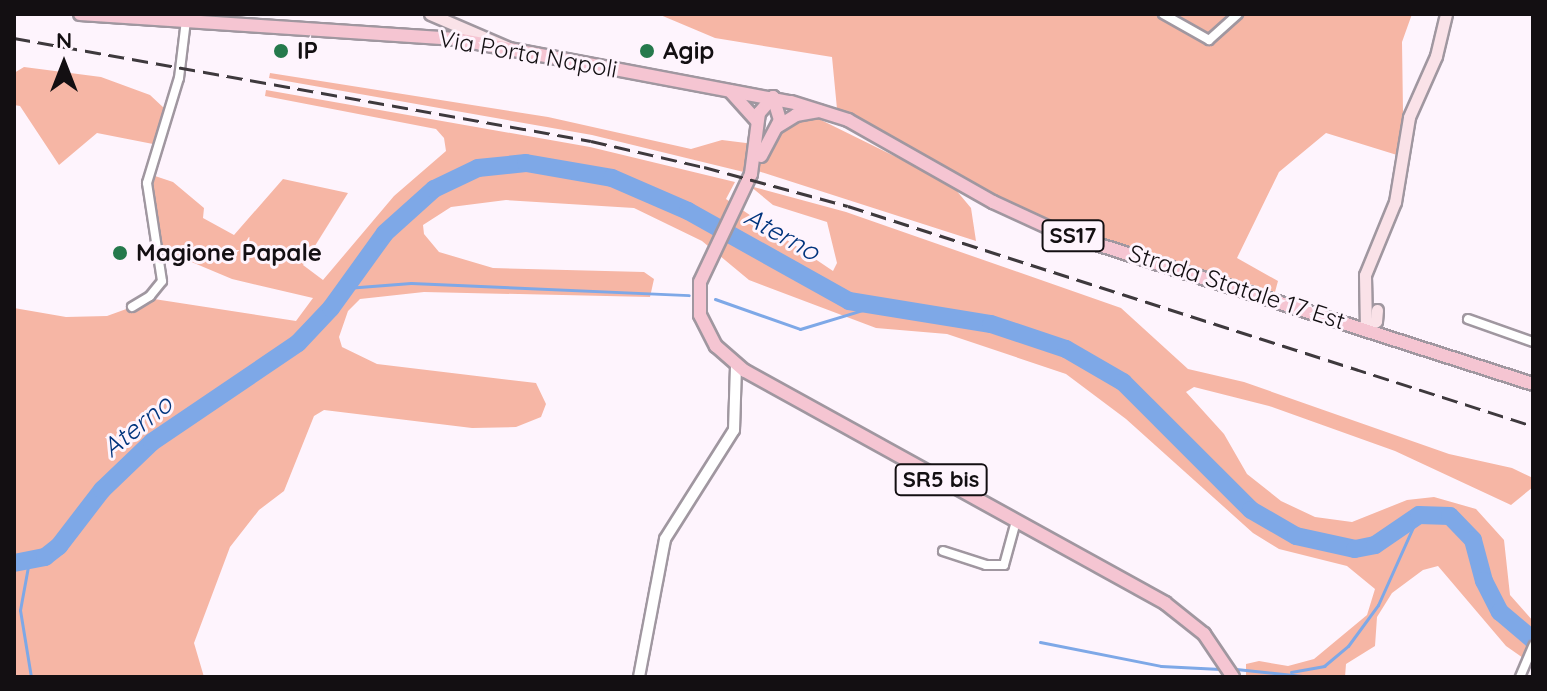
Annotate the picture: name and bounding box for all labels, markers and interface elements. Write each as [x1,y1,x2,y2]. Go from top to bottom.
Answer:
north arrow [24,24,104,104]
street label: Via Porta Napoli [436,24,620,84]
text: N [56,26,72,54]
place label: IP [297,37,318,65]
place label: Agip [663,37,714,65]
marker: IP [272,42,290,60]
marker: Agip [638,42,656,60]
water label: Aterno [739,201,825,267]
road number: SS17 [1041,218,1105,254]
street label: Strada Statale 17 Est [1125,238,1349,336]
place label: Magione Papale [136,239,322,267]
marker: Magione Papale [111,244,129,262]
water label: Aterno [96,388,178,464]
road number: SR5 bis [893,462,989,498]

